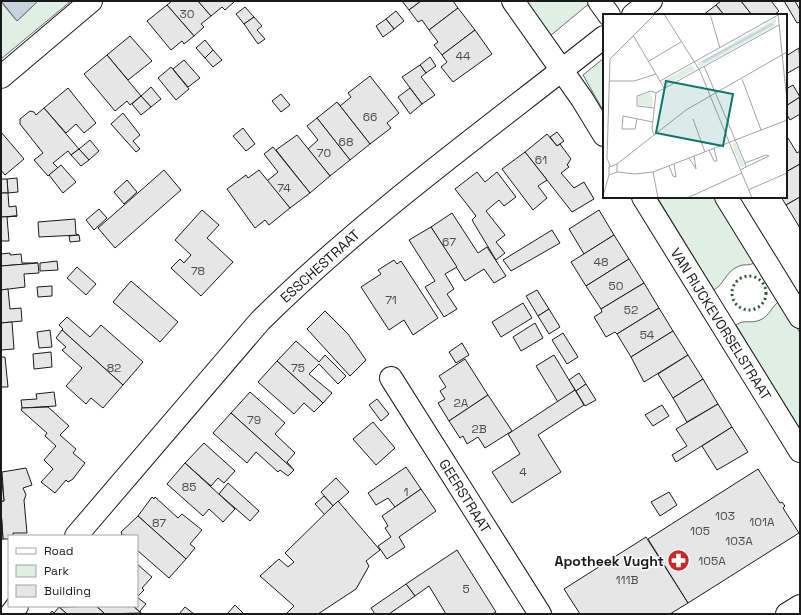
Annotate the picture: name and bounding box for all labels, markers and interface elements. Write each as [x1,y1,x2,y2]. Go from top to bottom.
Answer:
house number: 30 [180,6,194,22]
inset map [603,14,787,198]
house number: 44 [455,48,471,64]
house number: 66 [363,109,377,125]
house number: 68 [339,134,353,150]
house number: 70 [317,145,331,161]
house number: 61 [535,152,547,168]
house number: 74 [277,180,291,196]
street label: ESSCHESTRAAT [276,225,364,307]
house number: 67 [442,234,456,250]
street label: VAN RIJCKEVORSELSTRAAT [667,245,775,403]
house number: 48 [594,254,608,270]
house number: 78 [191,263,205,279]
house number: 50 [609,278,623,294]
house number: 71 [385,292,397,308]
house number: 52 [624,302,638,318]
house number: 54 [640,327,655,343]
house number: 82 [107,360,121,376]
house number: 75 [291,360,305,376]
house number: 2A [454,395,469,411]
house number: 79 [247,412,261,428]
house number: 2B [471,421,487,437]
street label: GEERSTRAAT [435,456,495,536]
house number: 4 [519,464,527,480]
house number: 85 [182,479,196,495]
house number: 1 [403,484,409,500]
house number: 103 [715,508,735,524]
house number: 101A [749,514,775,530]
house number: 87 [152,515,166,531]
house number: 105 [690,523,710,539]
house number: 103A [725,533,753,549]
legend [8,535,138,607]
text: Road [44,543,73,559]
pharmacy icon: Apotheek Vught [666,548,692,574]
place label: Apotheek Vught [555,552,664,570]
house number: 105A [698,553,726,569]
text: Park [44,563,69,579]
house number: 111B [616,572,639,588]
house number: 5 [462,581,470,597]
text: Building [44,583,91,599]

